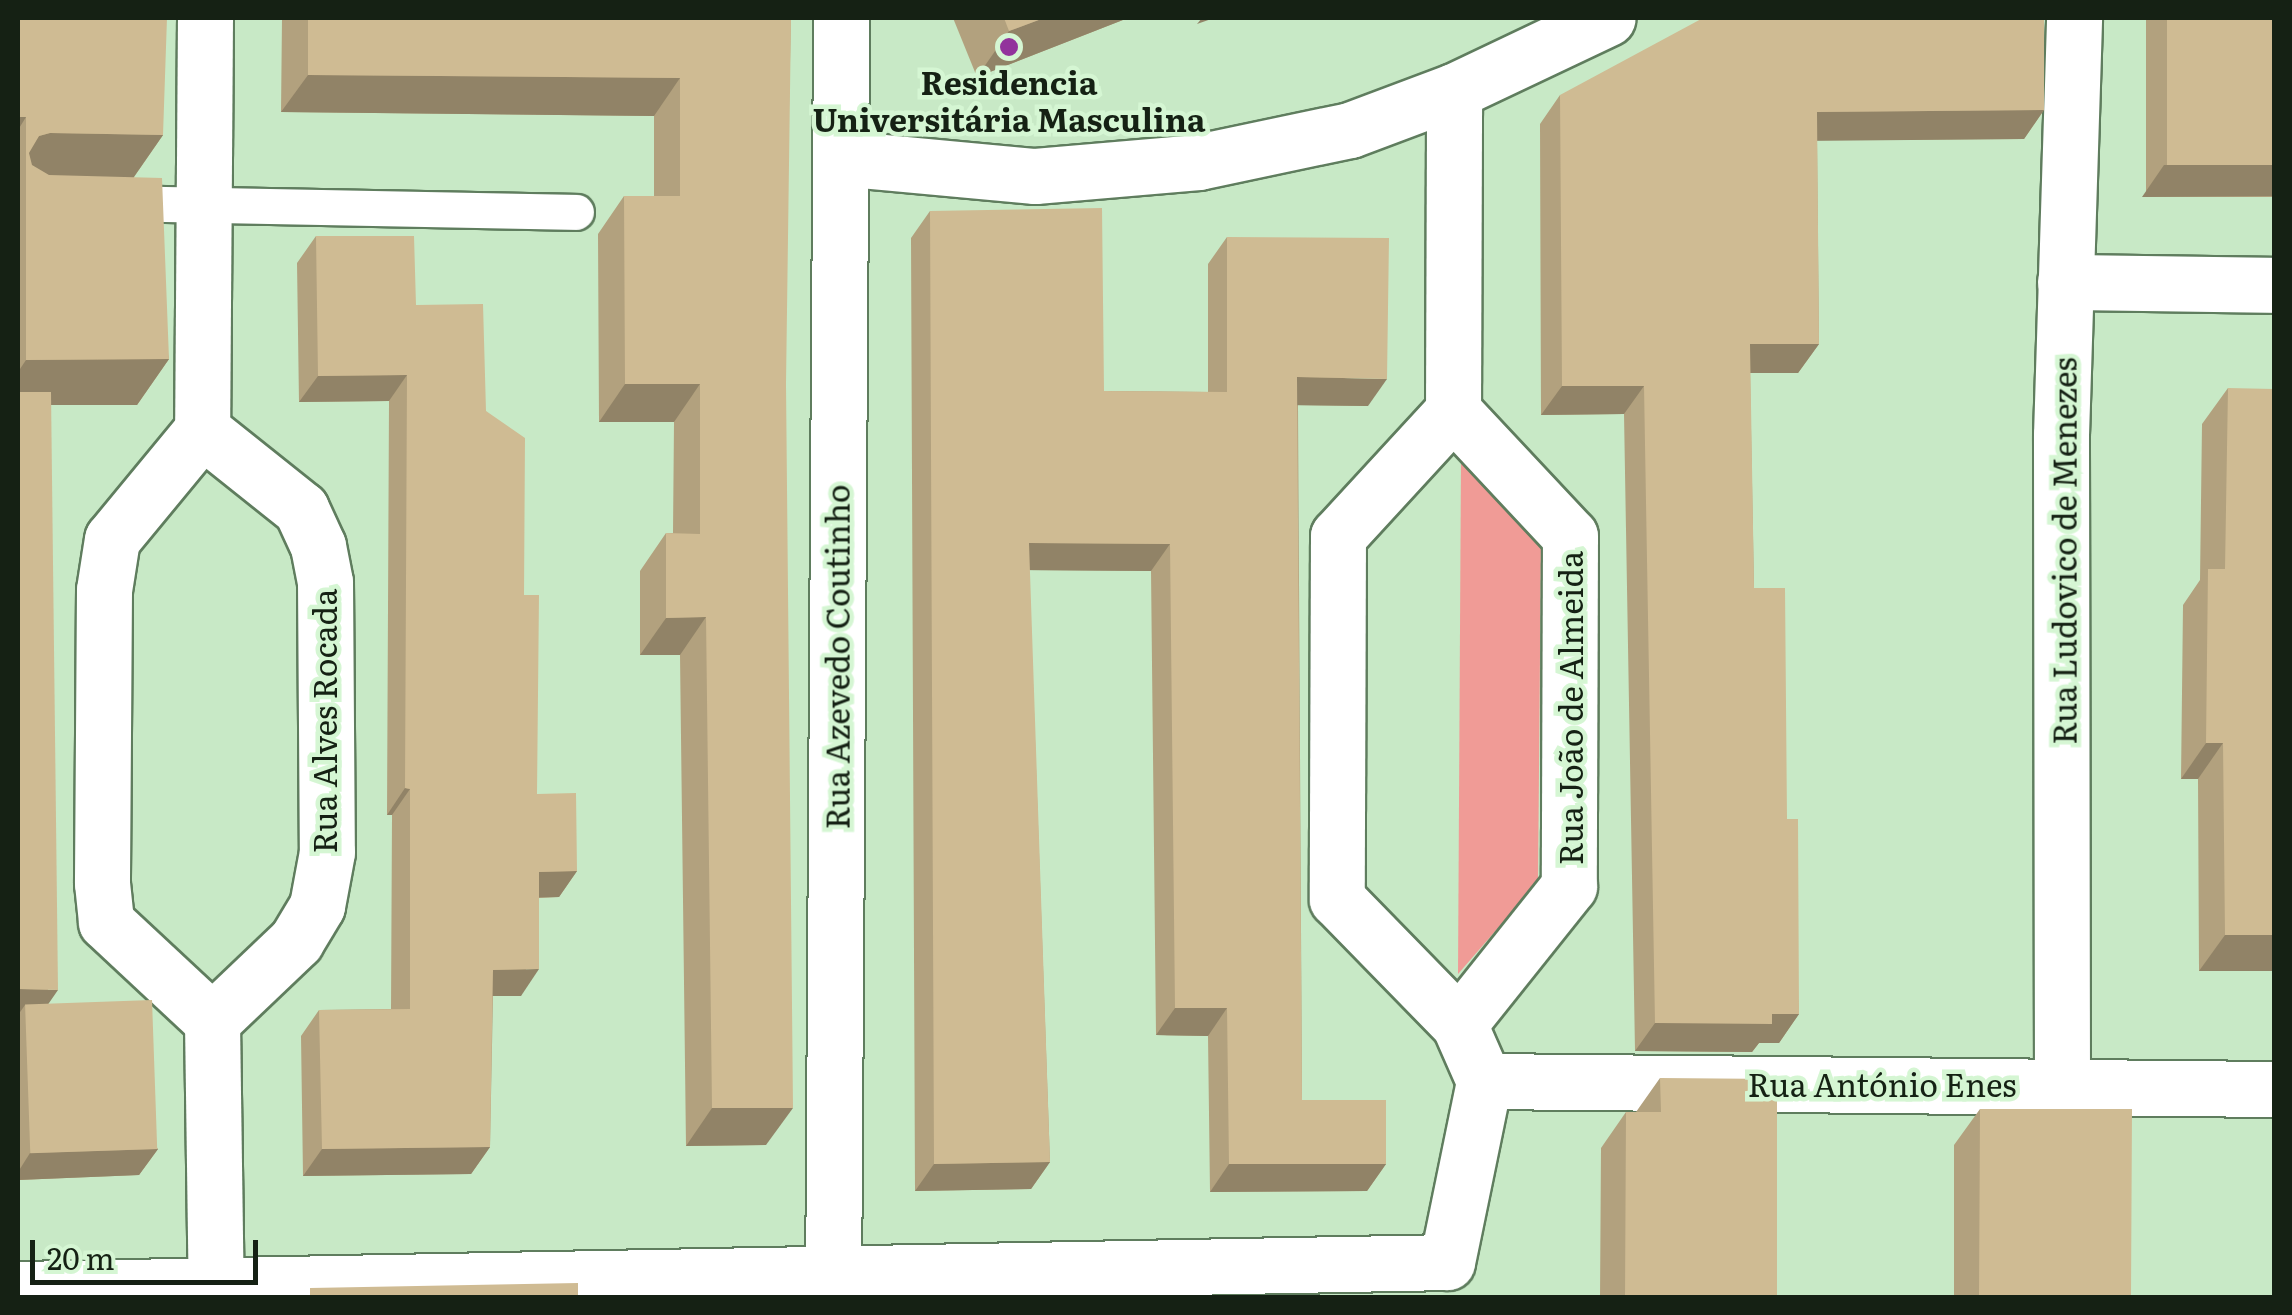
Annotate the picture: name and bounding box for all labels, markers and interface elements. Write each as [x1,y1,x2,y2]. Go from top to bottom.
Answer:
marker: Residencia Universitária Masculina [998,36,1020,58]
place label: Residencia Universitária Masculina [812,63,1206,138]
street label: Rua Ludovico de Menezes [2044,357,2082,745]
street label: Rua Azevedo Coutinho [817,485,855,829]
street label: Rua João de Almeida [1550,551,1588,865]
street label: Rua Alves Rocada [304,589,342,853]
street label: Rua António Enes [1748,1064,2016,1102]
scale bar [35,1220,262,1282]
text: 20 m [47,1235,115,1279]

